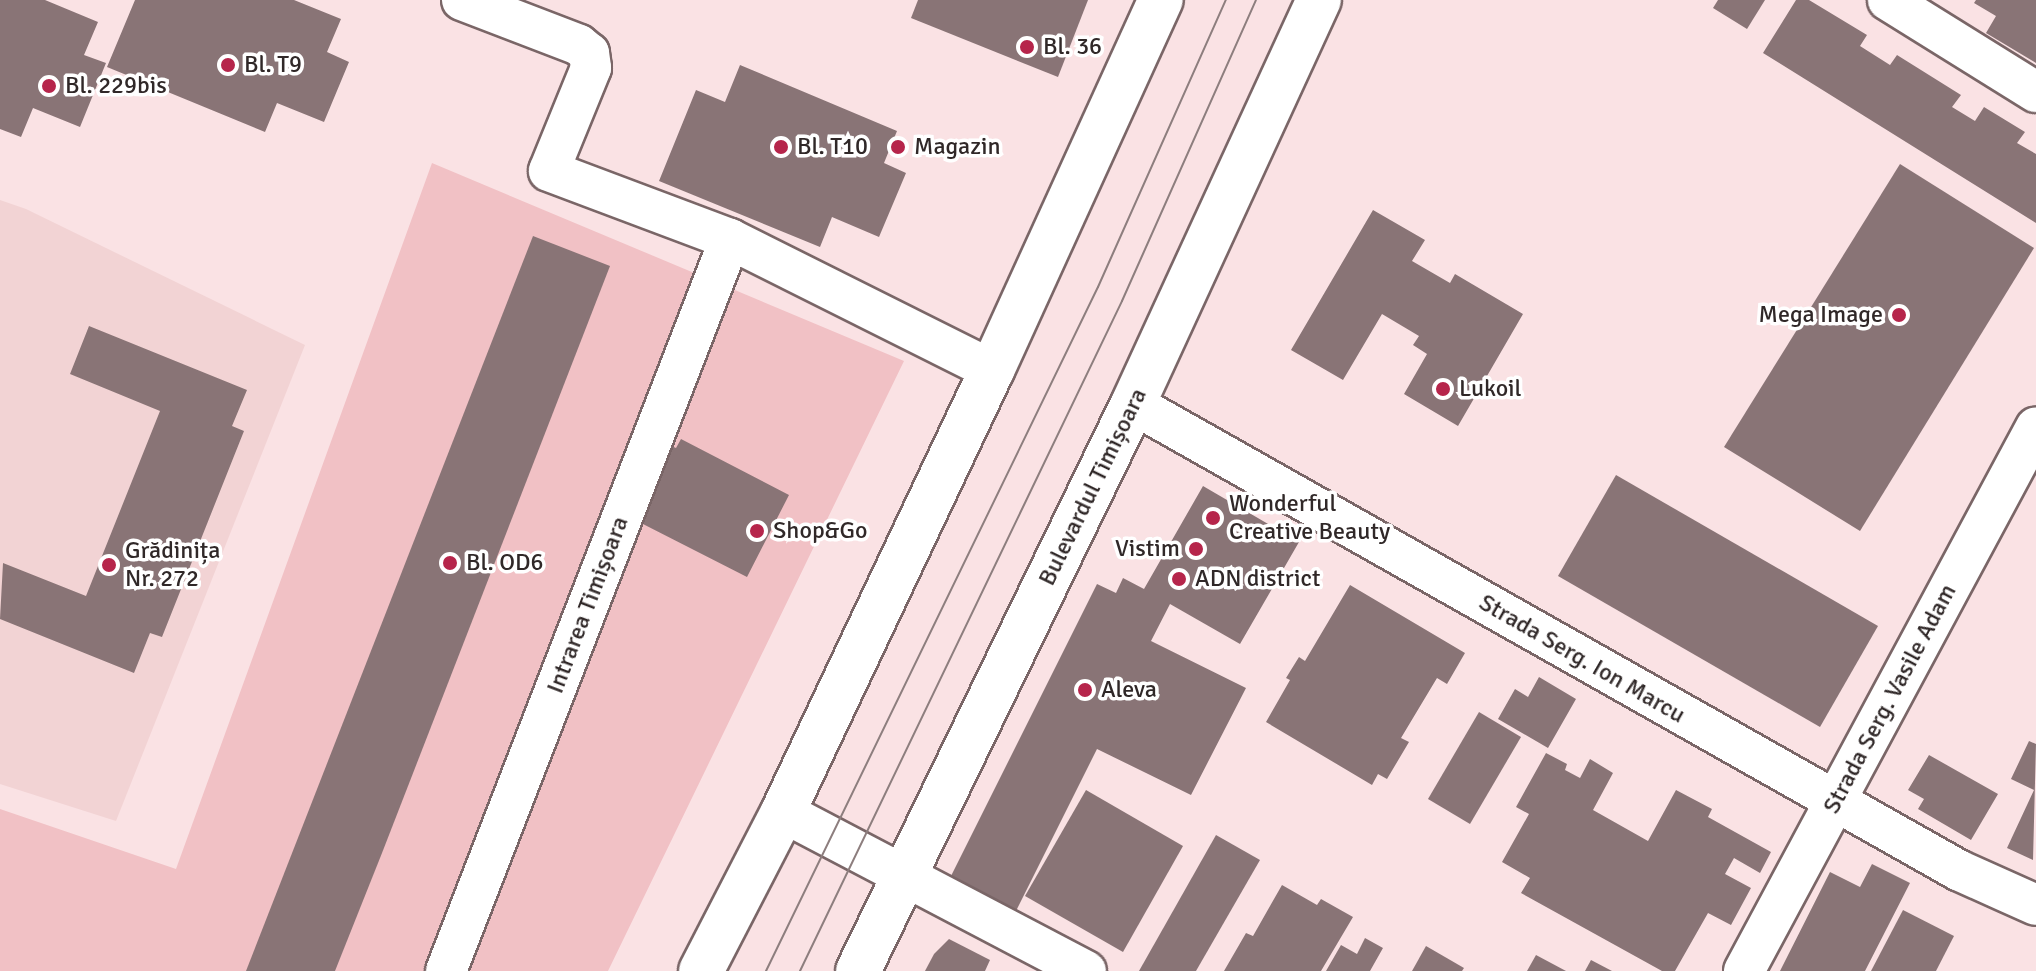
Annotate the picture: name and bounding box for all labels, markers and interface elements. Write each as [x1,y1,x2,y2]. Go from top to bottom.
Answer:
place label: Bl. 36 [1043,33,1102,61]
marker: Bl. 36 [1018,38,1036,56]
place label: Bl. T9 [244,51,302,79]
marker: Bl. T9 [219,56,237,74]
place label: Bl. 229bis [65,72,167,100]
marker: Bl. 229bis [40,77,58,95]
place label: Bl. T10 [797,133,868,161]
place label: Magazin [914,133,1001,161]
marker: Bl. T10 [772,138,790,156]
marker: Magazin [889,138,907,156]
place label: Mega Image [1759,301,1883,329]
marker: Mega Image [1890,306,1908,324]
place label: Lukoil [1459,375,1522,403]
marker: Lukoil [1434,380,1452,398]
street label: Bulevardul Timișoara [1033,384,1153,590]
place label: Wonderful Creative Beauty [1229,490,1390,546]
marker: Wonderful Creative Beauty [1204,509,1222,527]
street label: Intrarea Timișoara [541,512,635,698]
place label: Shop&Go [773,517,868,545]
marker: Shop&Go [748,522,766,540]
place label: Vistim [1115,535,1180,563]
place label: Grădinița Nr. 272 [125,537,220,593]
marker: Vistim [1187,540,1205,558]
place label: Bl. OD6 [466,549,543,577]
marker: Bl. OD6 [441,554,459,572]
marker: Grădinița Nr. 272 [100,556,118,574]
place label: ADN district [1195,565,1320,593]
marker: ADN district [1170,570,1188,588]
street label: Strada Serg. Vasile Adam [1817,579,1963,819]
street label: Strada Serg. Ion Marcu [1474,588,1690,730]
place label: Aleva [1101,676,1157,704]
marker: Aleva [1076,681,1094,699]

